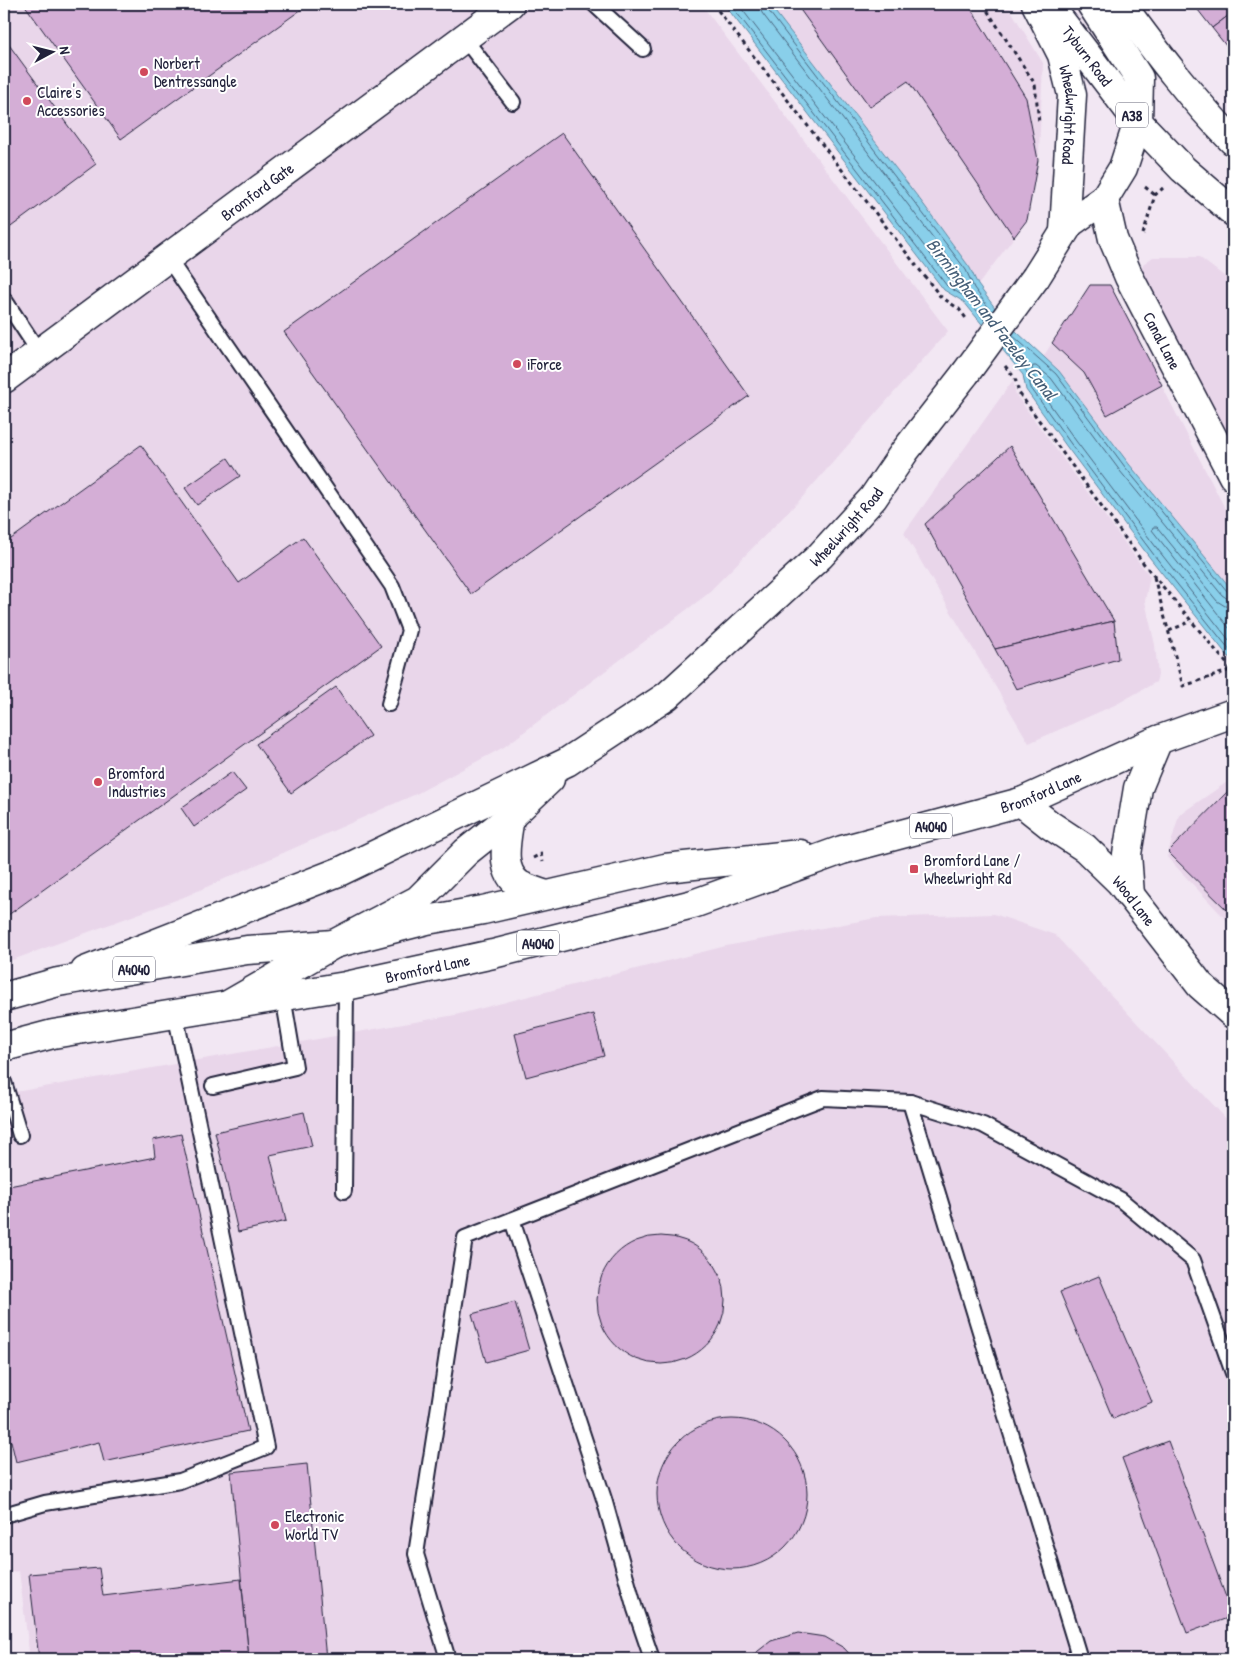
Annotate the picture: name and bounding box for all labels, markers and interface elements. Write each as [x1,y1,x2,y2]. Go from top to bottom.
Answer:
street label: Tyburn Road [1057,21,1118,90]
north arrow [28,28,78,78]
text: N [56,45,75,56]
place label: Norbert Dentressangle [154,52,237,92]
street label: Wheelwright Road [1054,63,1083,165]
marker: Norbert Dentressangle [138,66,150,78]
place label: Claire's Accessories [37,81,105,121]
marker: Claire's Accessories [21,95,33,107]
road number: A38 [1116,102,1148,128]
street label: Bromford Gate [216,157,299,226]
water label: Birmingham and Fazeley Canal [921,233,1064,406]
street label: Canal Lane [1138,308,1187,374]
place label: iForce [527,353,562,375]
marker: iForce [511,358,523,370]
street label: Wheelwright Road [804,483,888,572]
place label: Bromford Industries [108,762,166,802]
street label: Bromford Lane [998,765,1085,818]
marker: Bromford Industries [92,776,104,788]
road number: A4040 [910,814,952,838]
place label: Bromford Lane / Wheelwright Rd [924,849,1020,889]
marker: Bromford Lane / Wheelwright Rd [908,863,920,875]
street label: Wood Lane [1108,870,1161,931]
road number: A4040 [517,930,559,956]
street label: Bromford Lane [383,948,472,988]
road number: A4040 [113,956,155,982]
place label: Electronic World TV [285,1505,345,1545]
marker: Electronic World TV [269,1519,281,1531]

